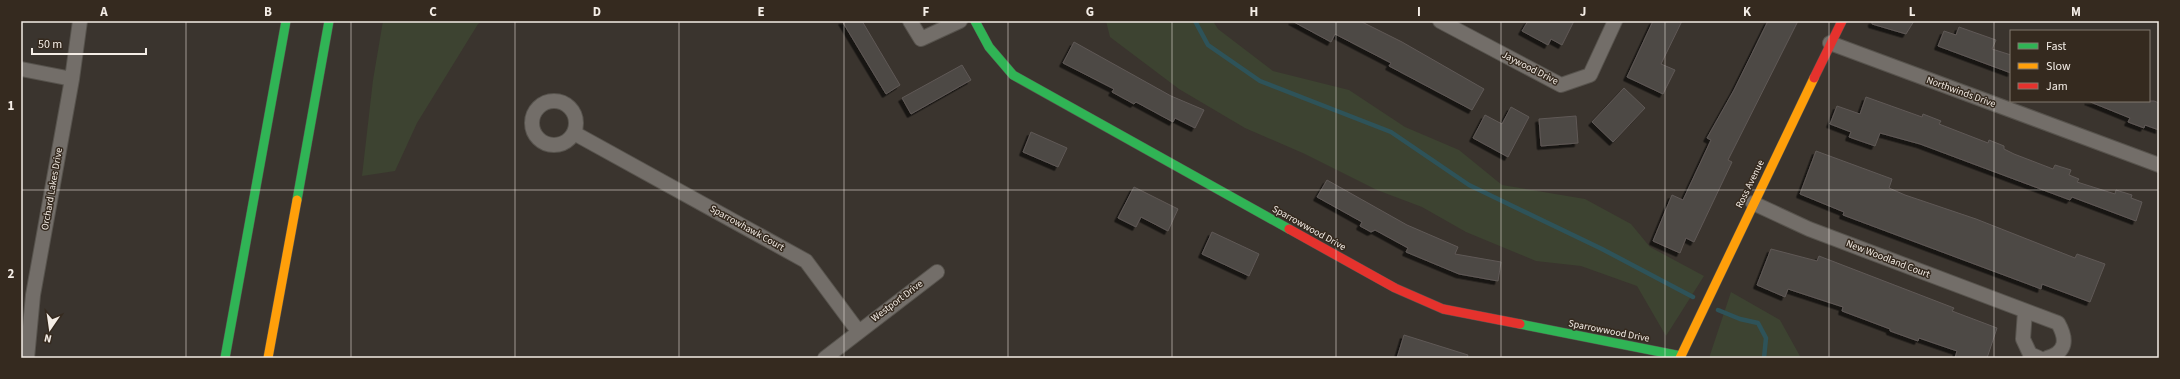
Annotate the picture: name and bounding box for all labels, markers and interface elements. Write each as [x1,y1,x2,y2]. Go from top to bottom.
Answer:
text: A [99,3,108,21]
text: B [264,3,272,21]
text: C [429,3,437,21]
text: D [593,3,601,21]
text: E [757,3,765,21]
text: F [923,3,930,21]
text: G [1086,3,1094,21]
text: H [1250,3,1258,21]
text: I [1417,3,1421,21]
text: J [1580,3,1586,21]
text: K [1743,3,1752,21]
text: L [1909,3,1916,21]
text: M [2071,3,2081,21]
scale bar [32,30,146,56]
legend [2010,30,2150,102]
text: 50 m [38,36,62,53]
text: Fast [2046,38,2066,55]
street label: Jaywood Drive [1499,48,1561,88]
text: Slow [2046,58,2071,75]
street label: Northwinds Drive [1924,73,1998,111]
text: Jam [2046,78,2068,95]
text: 1 [8,97,15,115]
street label: Orchard Lakes Drive [38,147,66,231]
street label: Ross Avenue [1732,157,1768,211]
street label: Sparrowhawk Court [707,202,787,255]
street label: Sparrowwood Drive [1270,202,1348,254]
street label: New Woodland Court [1844,237,1933,282]
text: 2 [8,265,15,283]
street label: Westport Drive [868,277,926,325]
north arrow [30,309,70,349]
street label: Sparrowwood Drive [1567,316,1651,346]
text: N [43,330,53,346]

